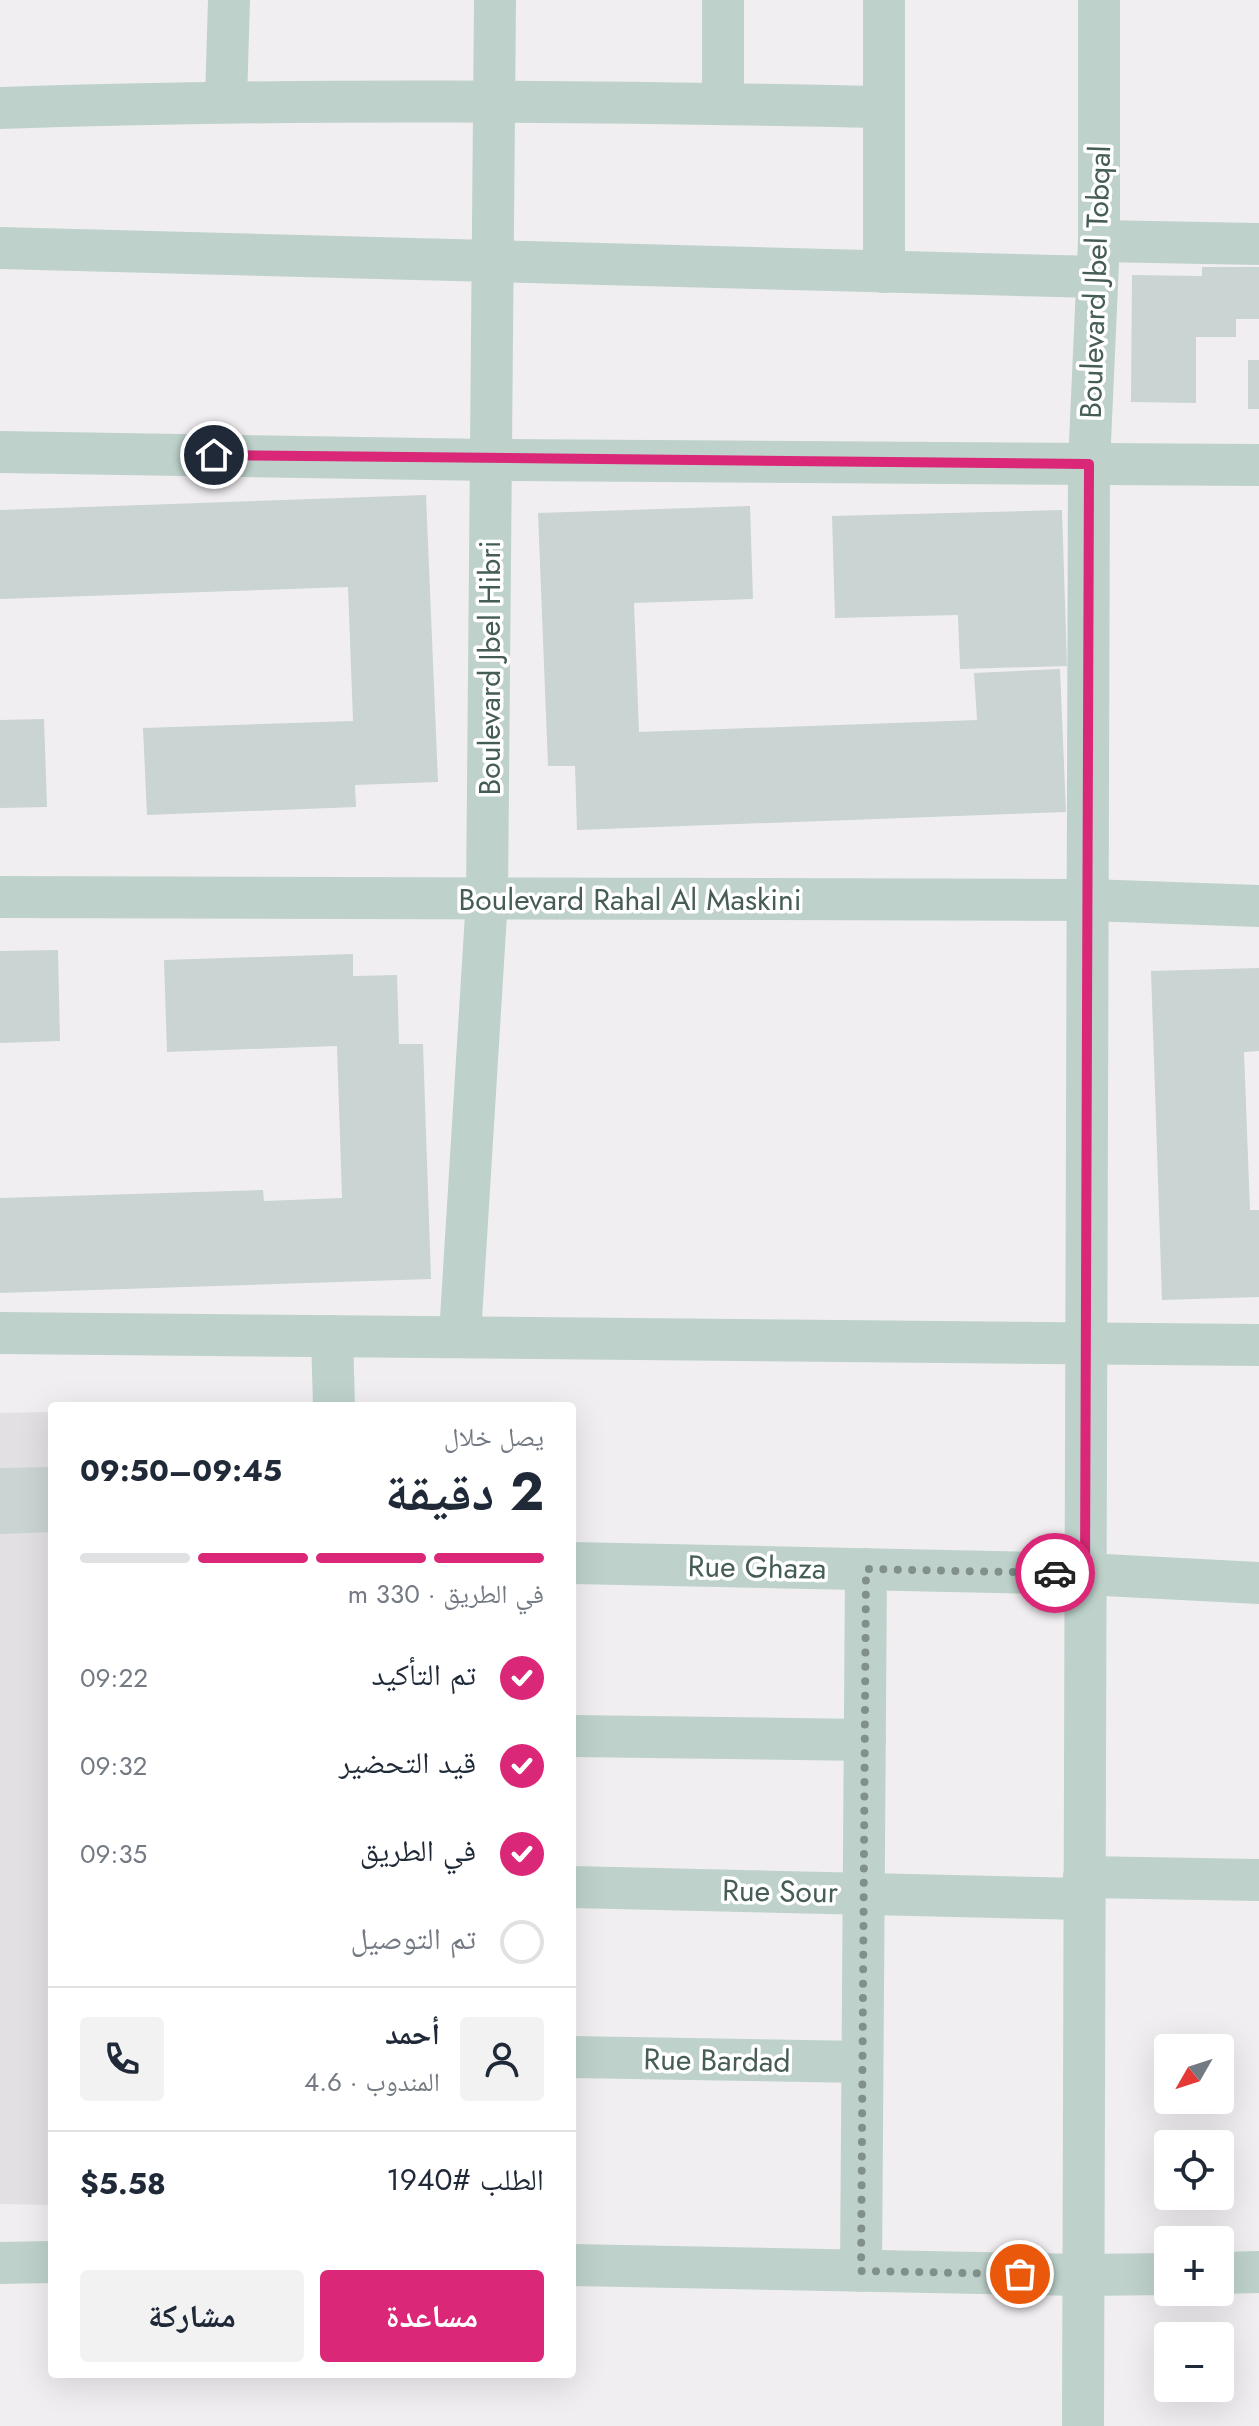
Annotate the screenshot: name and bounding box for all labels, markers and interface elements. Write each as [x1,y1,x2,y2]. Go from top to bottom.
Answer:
street label: Boulevard Jbel Tobqal [1069,145,1121,419]
pin [180,421,248,489]
icon: home [192,433,236,477]
street label: Boulevard Jbel Hibri [468,541,511,795]
street label: Boulevard Rahal Al Maskini [458,878,802,921]
text: يصل خلال [444,1418,544,1456]
text: 09:45–09:50 [80,1449,282,1492]
text: 2 دقيقة [385,1454,544,1530]
courier [1015,1533,1095,1613]
street label: Rue Ghaza [687,1544,827,1590]
icon: car [1033,1551,1077,1595]
text: في الطريق · 330 m [348,1575,544,1613]
text: تم التأكيد [372,1653,476,1696]
icon: check [500,1656,544,1700]
text: 09:22 [80,1659,148,1697]
text: قيد التحضير [339,1741,476,1784]
icon: check [500,1744,544,1788]
text: 09:32 [80,1747,147,1785]
text: في الطريق [360,1829,476,1872]
icon: check [500,1832,544,1876]
text: 09:35 [80,1835,147,1873]
street label: Rue Sour [722,1868,839,1914]
text: تم التوصيل [350,1917,476,1960]
text: أحمد [385,2012,440,2055]
button: phone [80,2017,164,2101]
button: person [460,2017,544,2101]
north arrow [1154,2034,1234,2114]
map controls [1154,2034,1234,2402]
street label: Rue Bardad [643,2037,791,2083]
text: المندوب · 4.6 [304,2063,440,2101]
button: locate [1154,2130,1234,2210]
text: الطلب #1940 [386,2158,544,2201]
text: $5.58 [80,2162,166,2205]
button: + [1154,2226,1234,2306]
pin [986,2240,1054,2308]
icon: bag [998,2252,1042,2296]
button: مشاركة [80,2270,304,2362]
button: مساعدة [320,2270,544,2362]
button: − [1154,2322,1234,2402]

